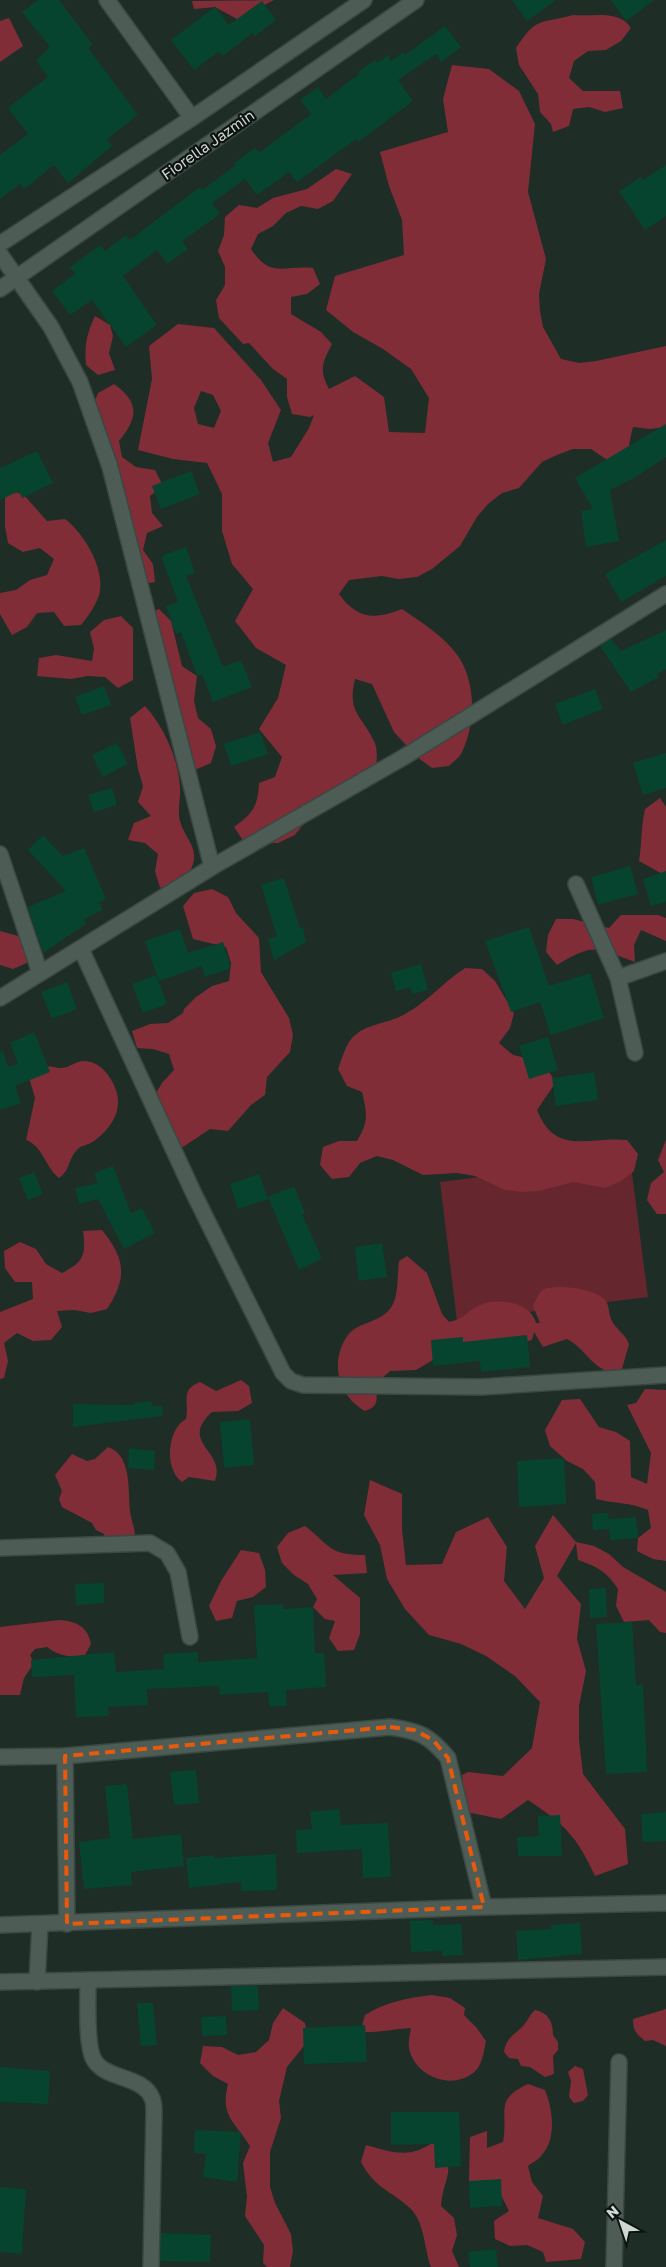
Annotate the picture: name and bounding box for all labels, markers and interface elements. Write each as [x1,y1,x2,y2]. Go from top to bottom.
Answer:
street label: Fiorella Jazmin [158,106,257,183]
north arrow [596,2197,646,2247]
text: N [603,2202,622,2222]

